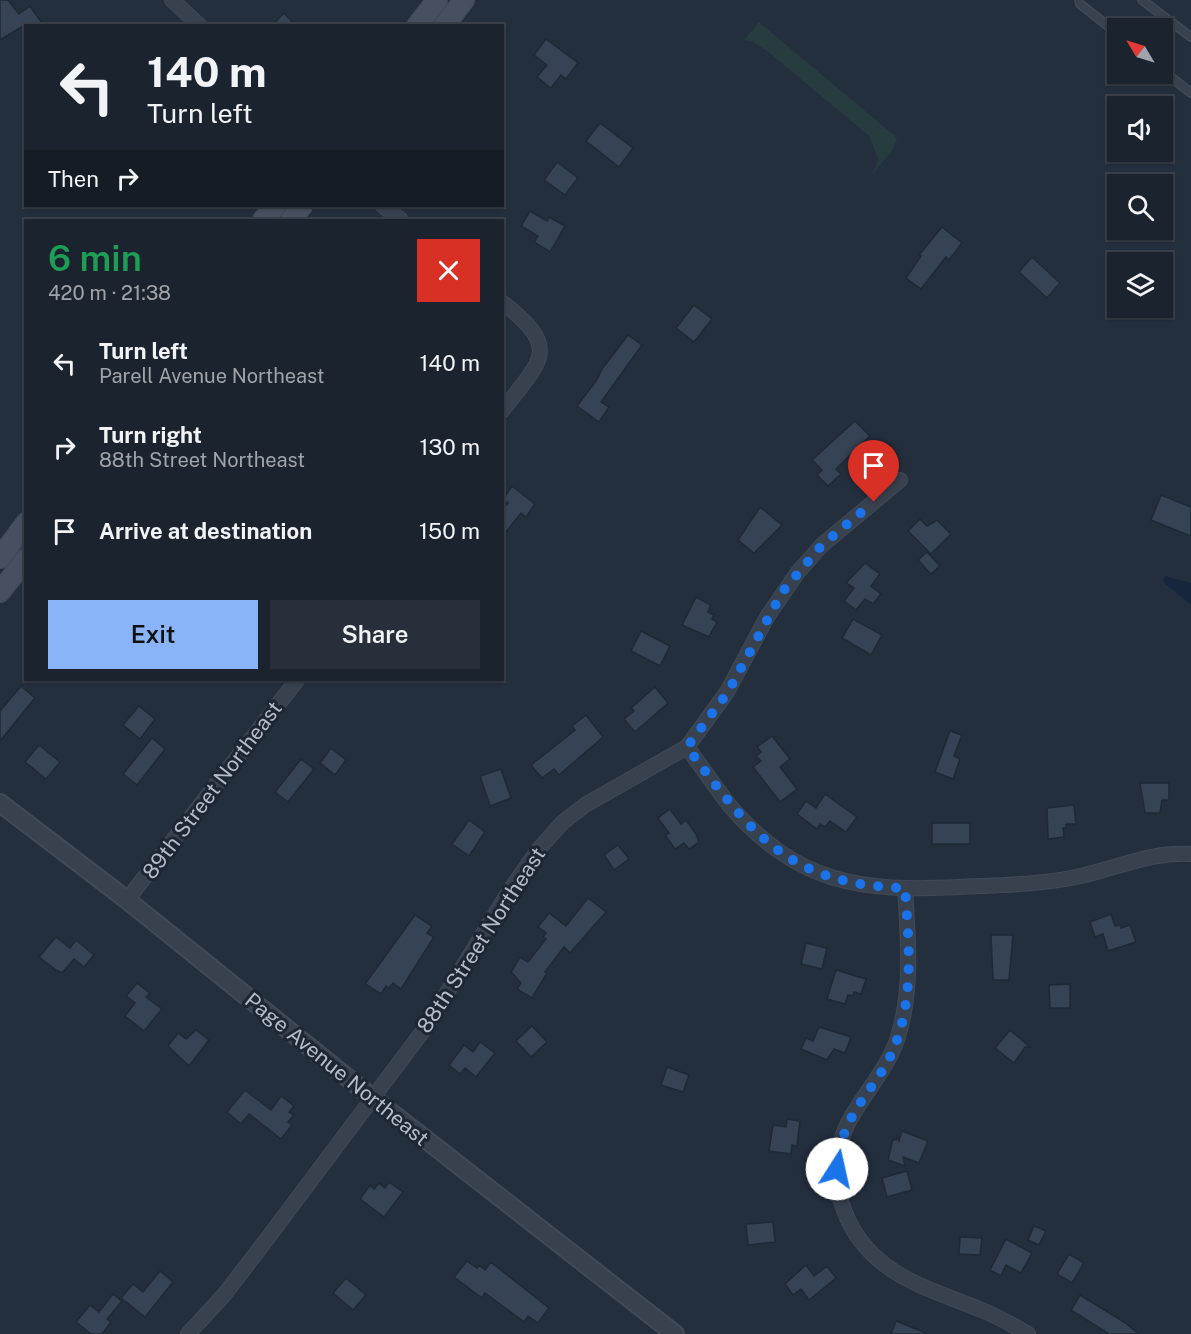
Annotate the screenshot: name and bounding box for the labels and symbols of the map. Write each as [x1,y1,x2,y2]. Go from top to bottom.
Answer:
north arrow [1107,18,1173,84]
pin [848,440,899,502]
street label: 89th Street Northeast [137,696,287,884]
street label: 88th Street Northeast [412,842,550,1038]
street label: Page Avenue Northeast [240,987,434,1151]
position arrow [805,1137,869,1201]

